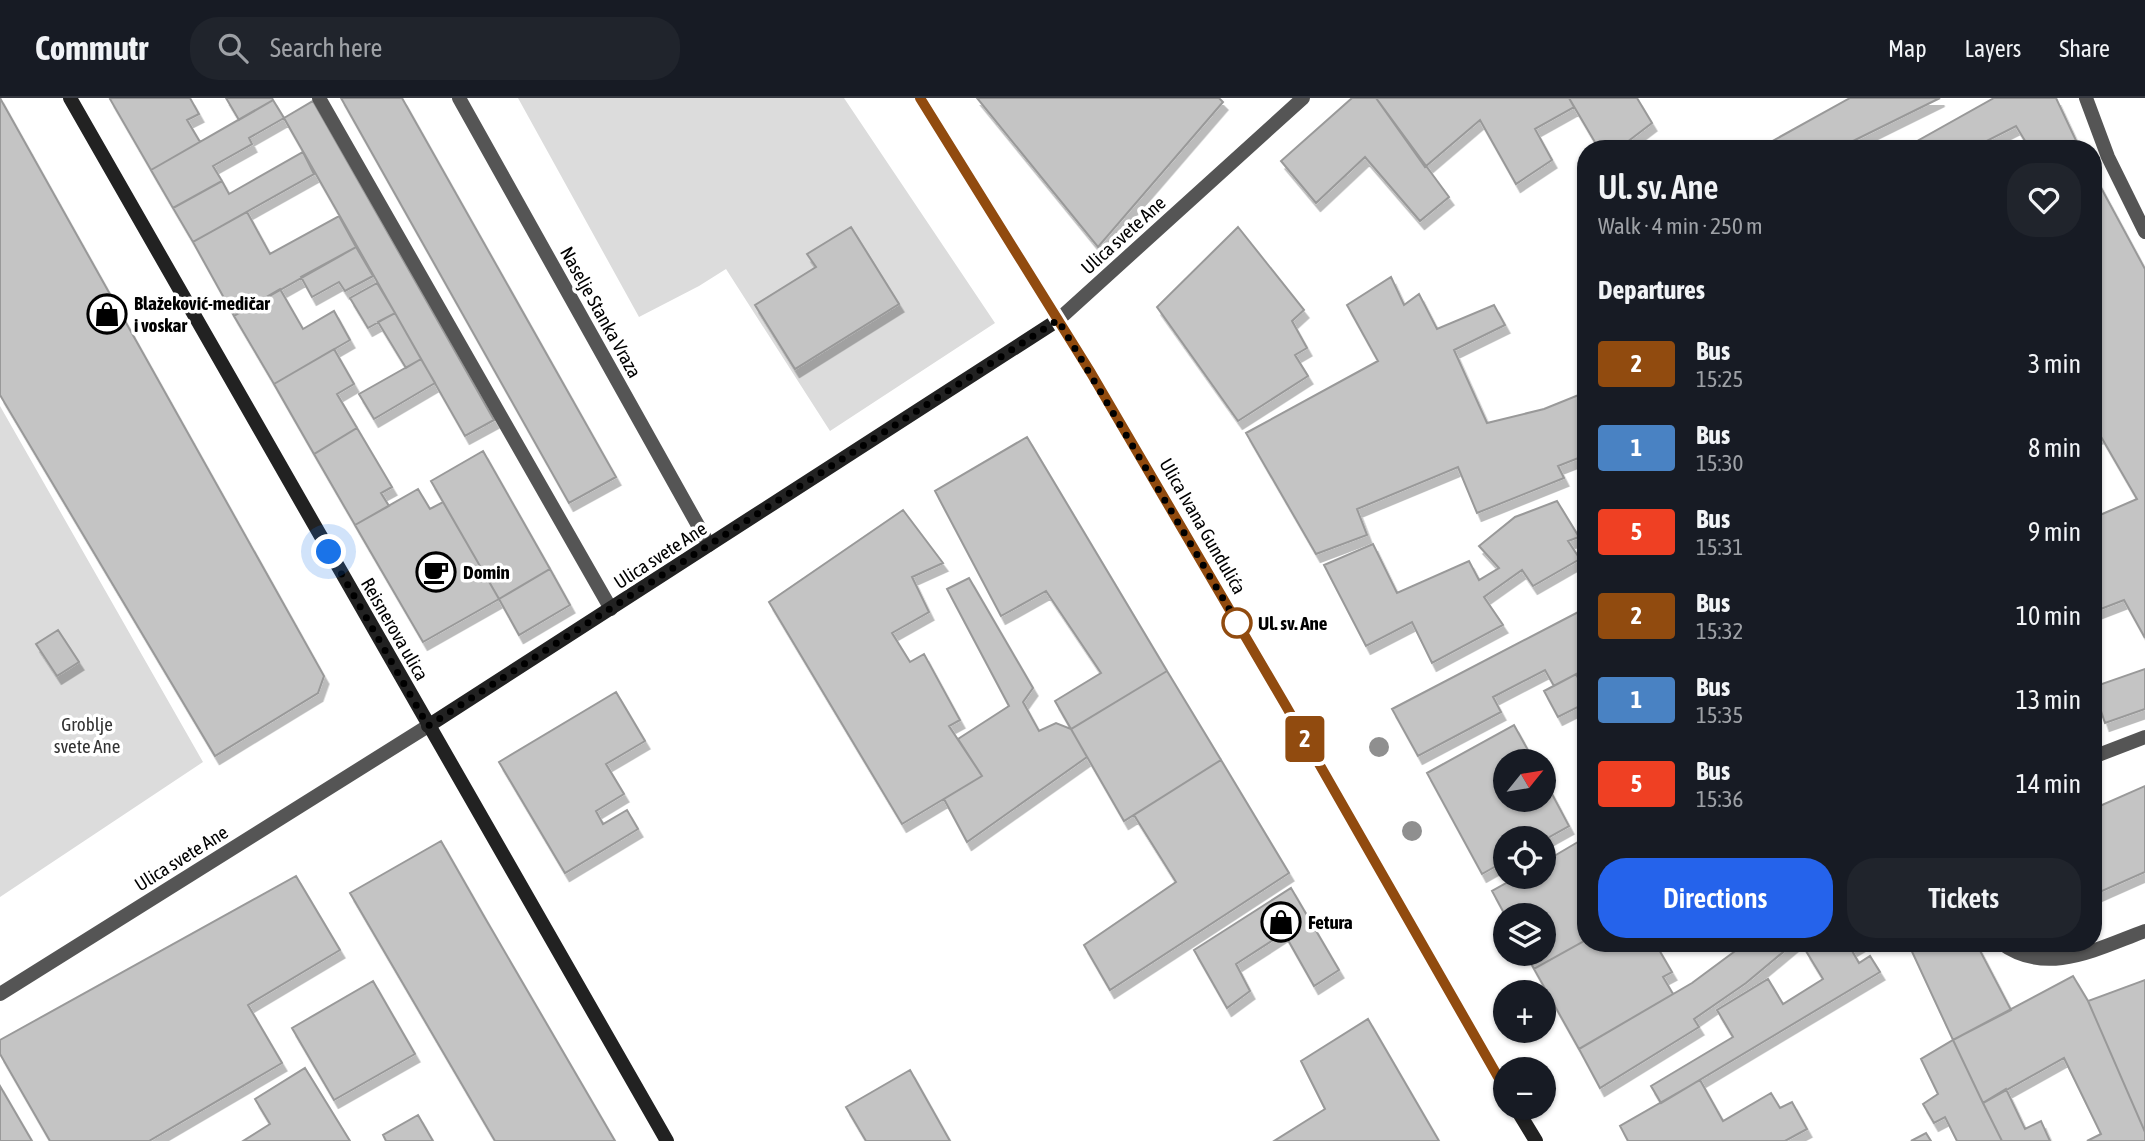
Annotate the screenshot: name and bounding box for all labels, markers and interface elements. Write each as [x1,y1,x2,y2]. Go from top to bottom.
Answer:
search box [190,17,680,80]
text: Commutr [35,29,148,67]
icon: search [214,29,252,67]
text: Search here [270,33,382,63]
text: Map [1888,35,1927,62]
text: Layers [1965,35,2021,62]
text: Share [2059,35,2110,62]
button: heart [2007,163,2081,237]
text: Ul. sv. Ane [1598,168,1718,206]
street label: Ulica svete Ane [1076,191,1170,279]
text: Walk · 4 min · 250 m [1598,213,1762,239]
street label: Naselje Stanka Vraza [556,243,646,381]
text: Departures [1598,275,1705,305]
place label: Blažeković-medičar i voskar [134,292,270,336]
shop icon: Blažeković-medičar i voskar [86,293,128,335]
text: Bus [1696,336,1730,366]
text: 3 min [2028,349,2081,379]
text: 2 [1631,350,1642,377]
text: 15:25 [1696,366,1743,392]
text: Bus [1696,420,1730,450]
text: 8 min [2028,433,2081,463]
text: 1 [1631,434,1642,461]
text: 15:30 [1696,450,1743,476]
street label: Ulica Ivana Gundulića [1155,454,1251,598]
text: Bus [1696,504,1730,534]
street label: Ulica svete Ane [610,517,710,593]
text: 9 min [2028,517,2081,547]
text: 5 [1631,518,1642,545]
your location [311,534,346,569]
text: 15:31 [1696,534,1743,560]
cafe icon: Domin [415,551,457,593]
place label: Domin [463,561,510,583]
street label: Reisnerova ulica [357,574,433,684]
text: Bus [1696,588,1730,618]
text: 10 min [2016,601,2081,631]
text: 2 [1631,602,1642,629]
marker: Ul. sv. Ane [1222,608,1252,638]
place label: Ul. sv. Ane [1258,612,1328,634]
text: 15:32 [1696,618,1743,644]
text: Bus [1696,672,1730,702]
text: 13 min [2016,685,2081,715]
text: 1 [1631,686,1642,713]
text: 15:35 [1696,702,1743,728]
park label: Groblje svete Ane [54,713,120,757]
line badge: 2 [1282,716,1328,762]
text: 2 [1299,725,1311,752]
north arrow [1493,749,1556,812]
map controls [1493,749,1556,1120]
text: Bus [1696,756,1730,786]
text: 14 min [2016,769,2081,799]
text: 5 [1631,770,1642,797]
text: 15:36 [1696,786,1743,812]
street label: Ulica svete Ane [130,821,232,895]
button: locate [1493,826,1556,889]
button: Directions [1598,858,1833,938]
button: Tickets [1847,858,2081,938]
shop icon: Fetura [1260,901,1302,943]
button: layers [1493,903,1556,966]
place label: Fetura [1308,911,1353,933]
button: + [1493,980,1556,1043]
button: − [1493,1057,1556,1120]

